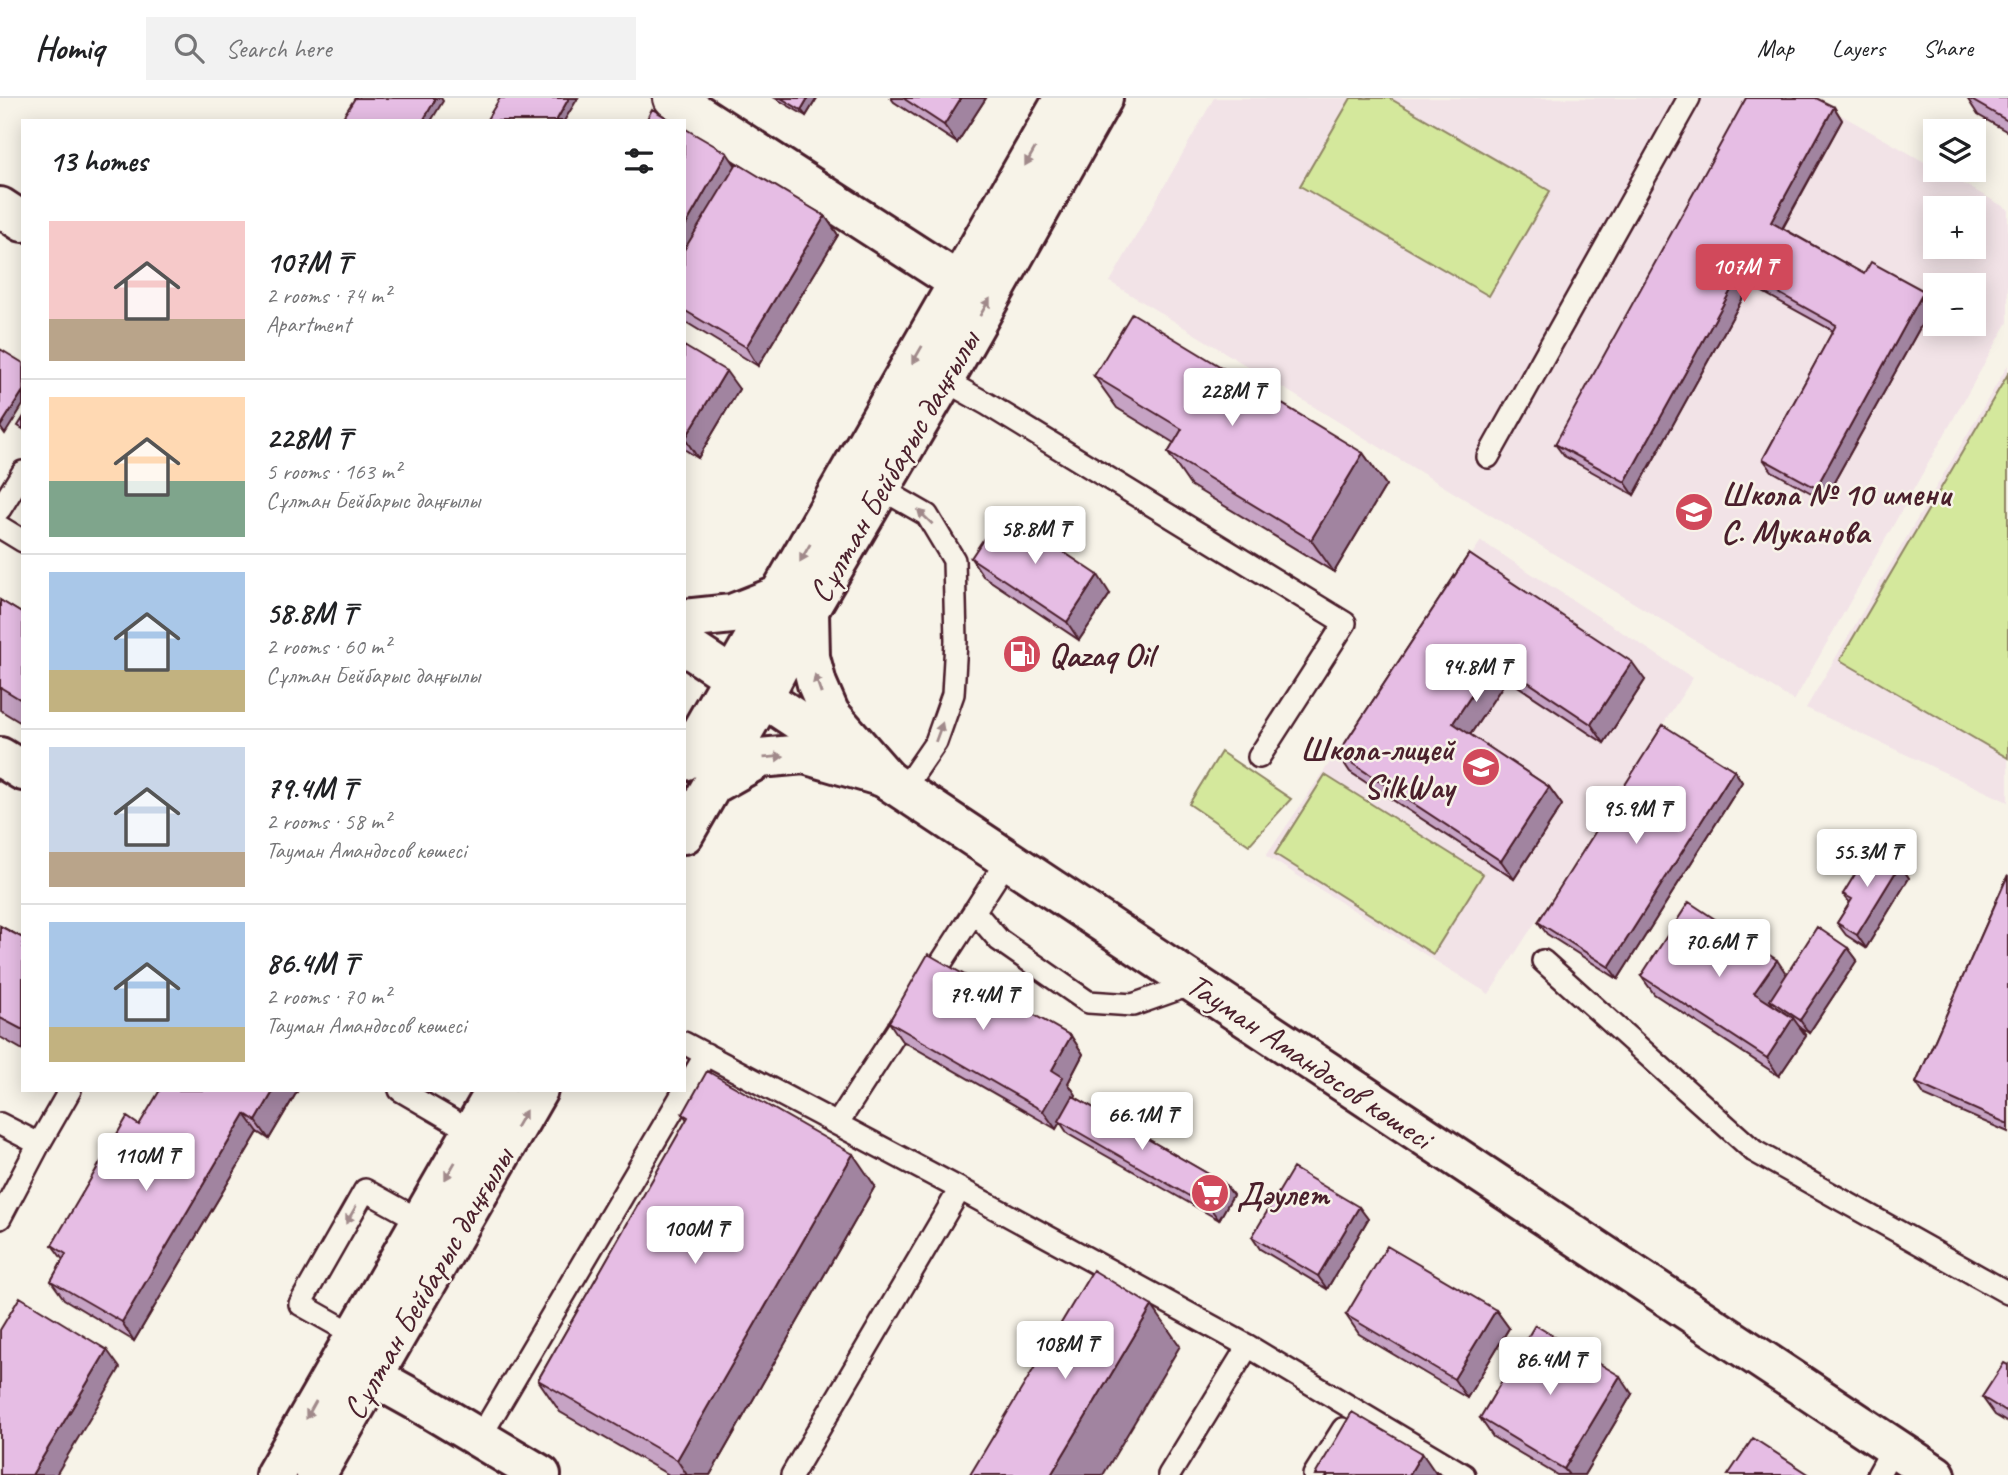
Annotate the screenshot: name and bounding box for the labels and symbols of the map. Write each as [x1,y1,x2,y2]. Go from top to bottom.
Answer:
one-way arrow [1024,148,1036,167]
pin: 107M ₸ [1687,244,1801,304]
one-way arrow [979,297,991,317]
street label: Сұлтан Бейбарыс даңғылы [799,321,990,610]
one-way arrow [911,345,923,365]
pin: 228M ₸ [1175,368,1289,428]
place label: Школа № 10 имени С. Муканова [1721,473,1953,553]
school or university icon: Школа № 10 имени С. Муканова [1673,491,1715,533]
pin: 58.8M ₸ [970,506,1100,566]
one-way arrow [916,509,933,525]
one-way arrow [799,543,811,562]
fuel station icon: Qazaq Oil [1001,633,1043,675]
place label: Qazaq Oil [1049,634,1159,676]
pin: 94.8M ₸ [1411,644,1541,704]
one-way arrow [812,673,823,694]
one-way arrow [934,722,945,743]
place label: Школа-лицей SilkWay [1300,728,1458,808]
school or university icon: Школа-лицей SilkWay [1460,746,1502,788]
one-way arrow [763,751,785,762]
pin: 95.9M ₸ [1571,786,1701,846]
pin: 55.3M ₸ [1802,830,1932,889]
pin: 70.6M ₸ [1654,920,1784,979]
street label: Тауман Амандосов көшесі [1179,963,1443,1161]
pin: 79.4M ₸ [918,972,1048,1032]
pin: 66.1M ₸ [1077,1093,1207,1152]
one-way arrow [515,1109,527,1128]
pin: 110M ₸ [89,1134,203,1193]
street label: Сұлтан Бейбарыс даңғылы [333,1138,524,1427]
one-way arrow [444,1161,456,1180]
supermarket icon: Дәулет [1189,1172,1231,1214]
place label: Дәулет [1237,1173,1331,1215]
one-way arrow [345,1206,357,1225]
pin: 100M ₸ [638,1206,752,1266]
pin: 108M ₸ [1008,1322,1122,1381]
pin: 86.4M ₸ [1485,1338,1615,1397]
one-way arrow [305,1400,317,1420]

